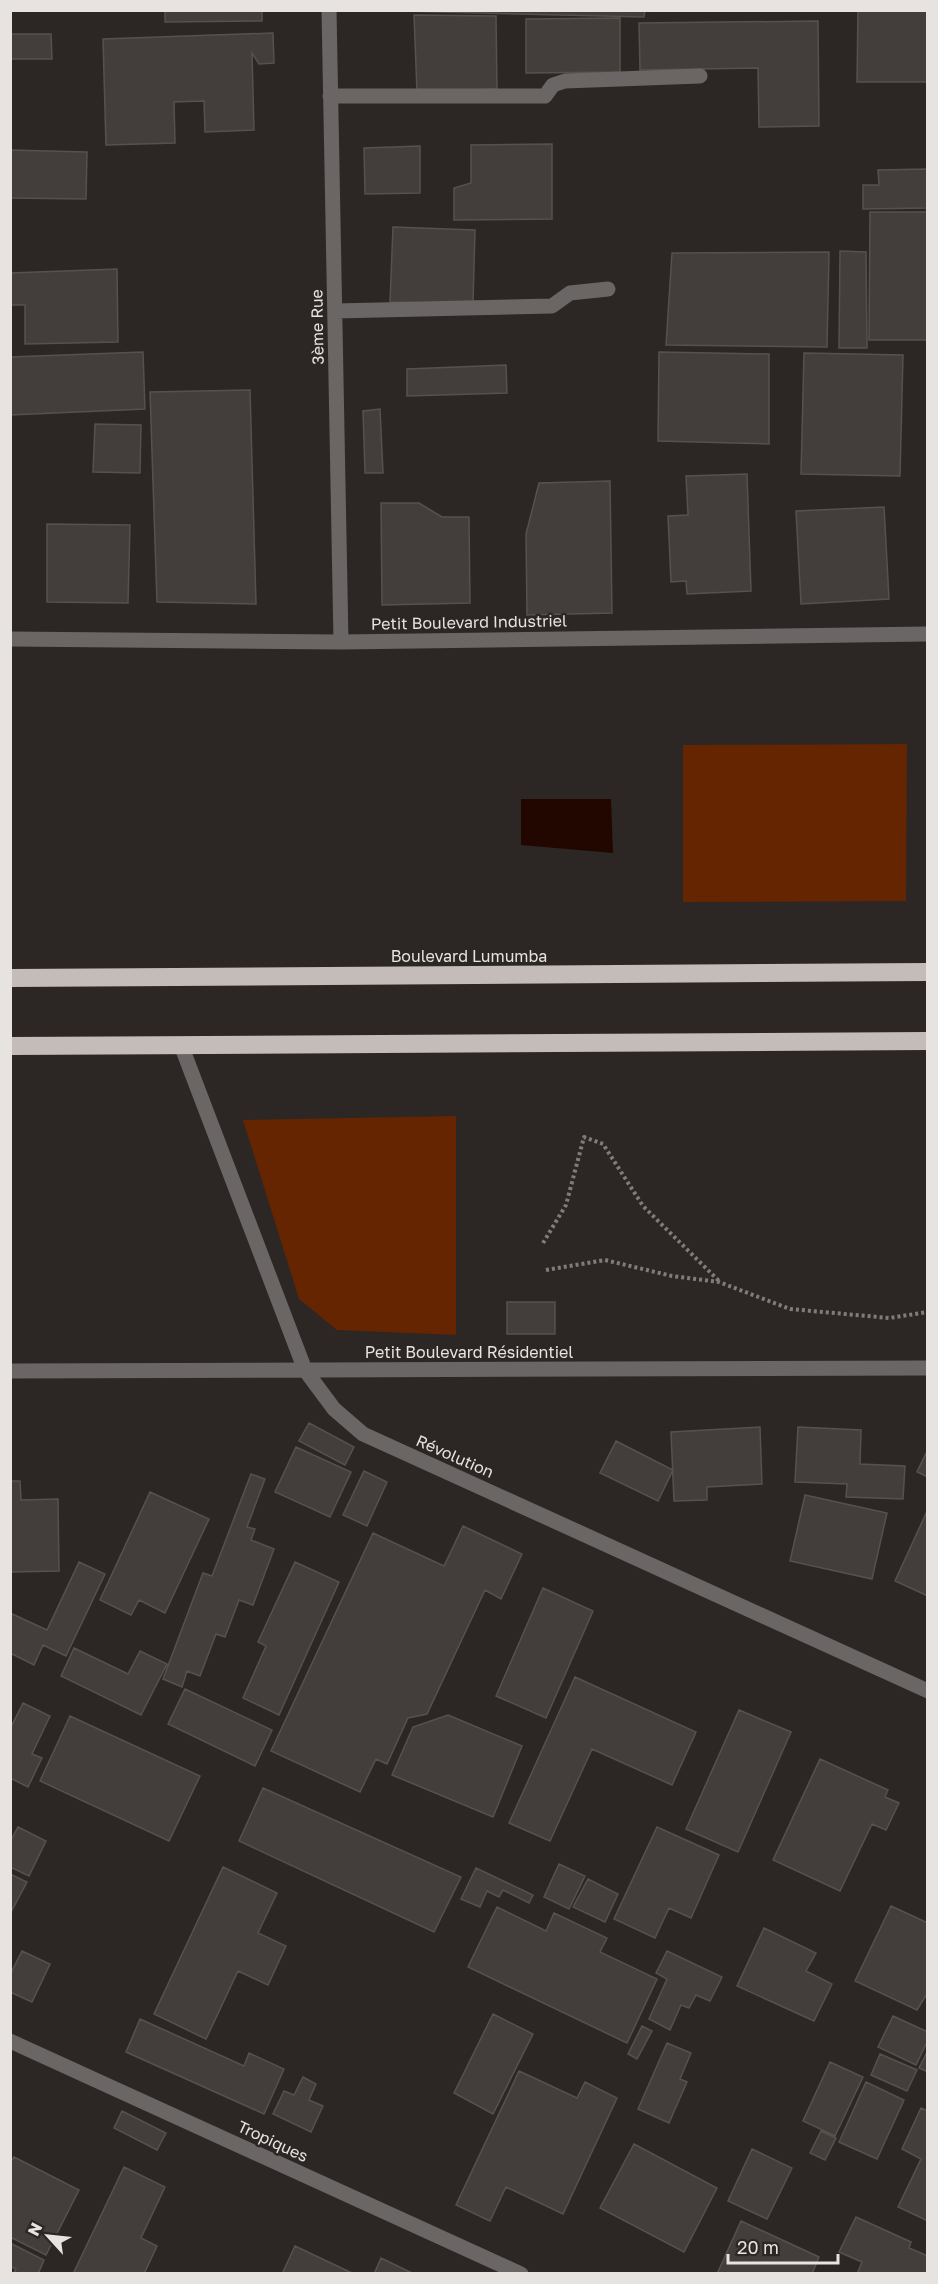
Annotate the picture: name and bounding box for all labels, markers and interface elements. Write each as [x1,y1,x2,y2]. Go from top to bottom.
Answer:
street label: 3ème Rue [306,289,328,365]
street label: Petit Boulevard Industriel [371,610,567,634]
street label: Boulevard Lumumba [391,946,547,966]
street label: Petit Boulevard Résidentiel [365,1342,573,1362]
street label: Révolution [413,1430,497,1482]
street label: Tropiques [235,2116,311,2166]
north arrow [18,2206,78,2266]
text: N [23,2219,46,2239]
scale bar [728,2227,838,2265]
text: 20 m [737,2236,779,2258]

